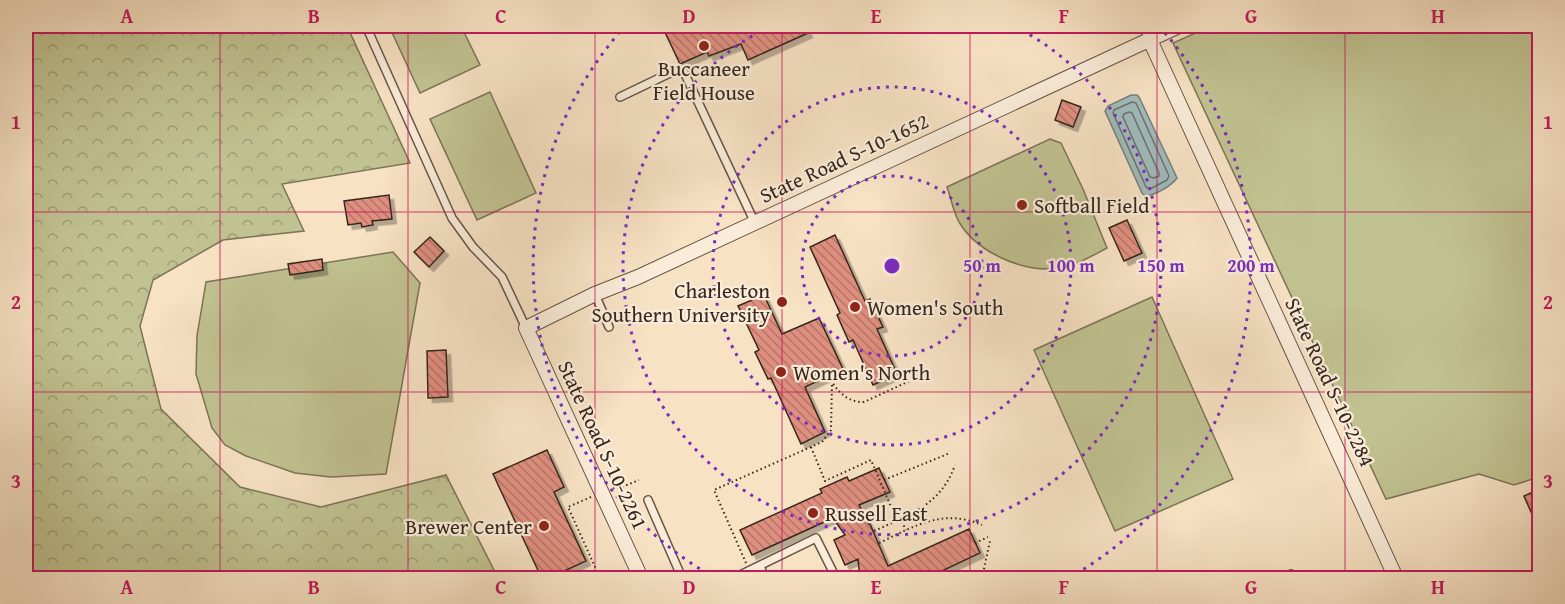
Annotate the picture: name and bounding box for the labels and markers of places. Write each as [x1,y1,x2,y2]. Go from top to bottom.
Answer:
marker: Buccaneer Field House [697,39,711,53]
place label: Buccaneer Field House [653,53,755,108]
place label: Softball Field [1034,190,1150,221]
marker: Softball Field [1015,198,1029,212]
centre of rings [882,256,902,276]
place label: Charleston Southern University [591,275,771,330]
place label: Women's South [867,292,1004,323]
marker: Charleston Southern University [775,295,789,309]
marker: Women's South [848,300,862,314]
place label: Women's North [793,357,930,388]
marker: Women's North [774,365,788,379]
place label: Russell East [825,498,928,529]
marker: Russell East [806,506,820,520]
place label: Brewer Center [405,511,532,542]
marker: Brewer Center [537,519,551,533]

